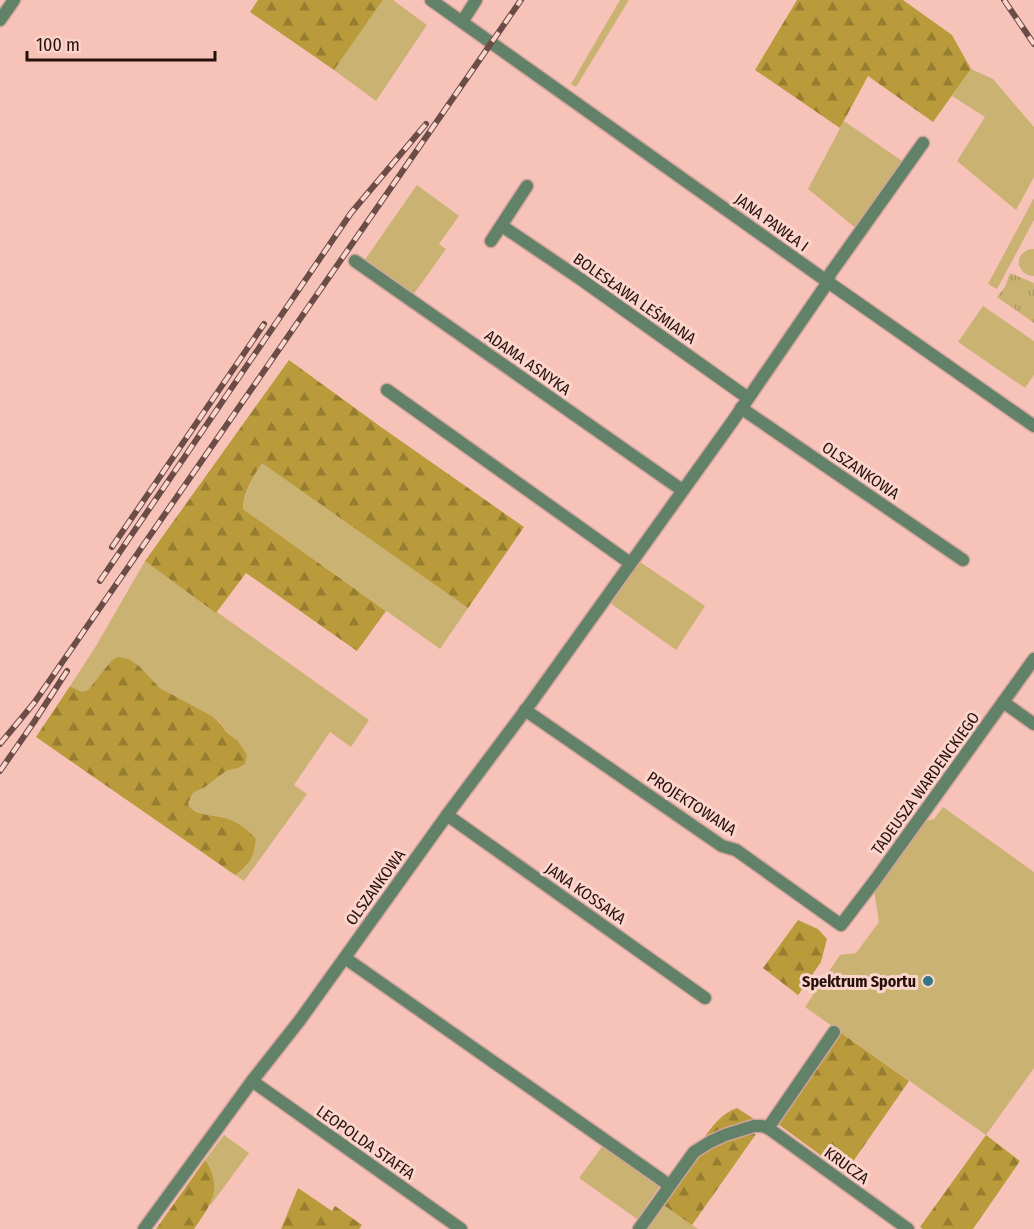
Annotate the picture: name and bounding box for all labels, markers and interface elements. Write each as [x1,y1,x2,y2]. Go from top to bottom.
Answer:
scale bar [27,24,214,62]
text: 100 m [36,34,80,56]
street label: JANA PAWŁA I [731,189,812,255]
street label: BOLESŁAWA LEŚMIANA [570,249,700,348]
street label: ADAMA ASNYKA [481,326,575,399]
street label: OLSZANKOWA [819,438,903,503]
street label: TADEUSZA WARDENCKIEGO [867,708,983,858]
street label: PROJEKTOWANA [644,768,740,840]
street label: OLSZANKOWA [342,845,410,929]
street label: JANA KOSSAKA [542,859,630,928]
place label: Spektrum Sportu [802,972,916,991]
marker: Spektrum Sportu [921,974,935,988]
street label: LEOPOLDA STAFFA [313,1101,419,1184]
street label: KRUCZA [821,1143,873,1188]

